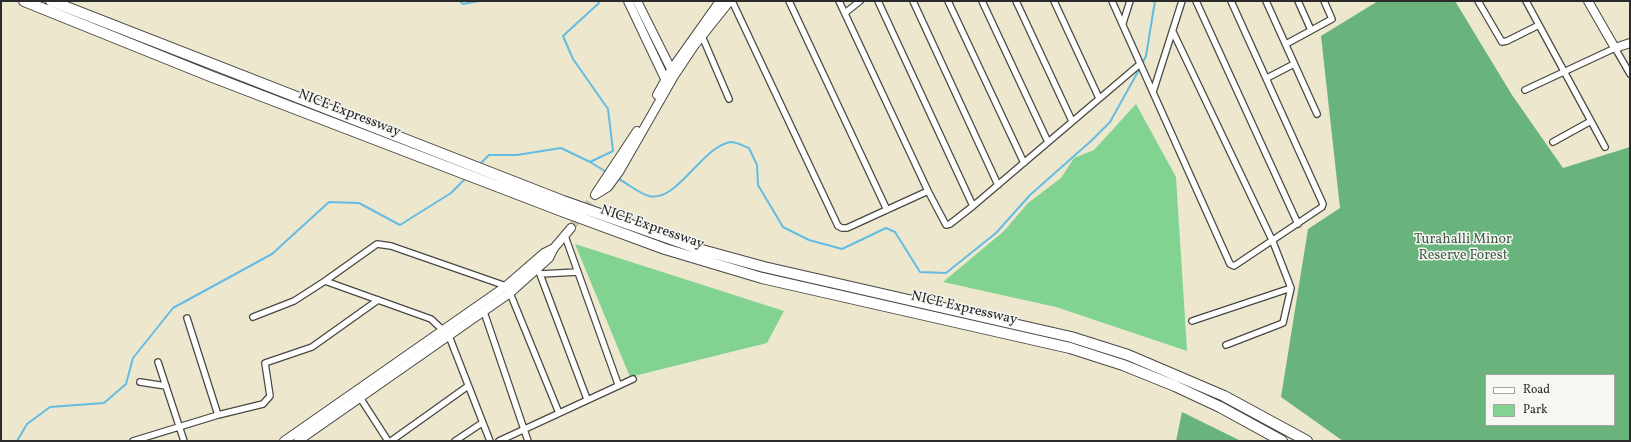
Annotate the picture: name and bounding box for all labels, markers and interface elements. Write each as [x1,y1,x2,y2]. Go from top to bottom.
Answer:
street label: NICE Expressway [295,87,403,141]
street label: NICE Expressway [598,202,706,254]
park label: Turahalli Minor Reserve Forest [1414,232,1512,264]
street label: NICE Expressway [909,289,1019,329]
legend [1485,374,1615,426]
text: Road [1523,382,1550,398]
text: Park [1523,402,1548,418]

